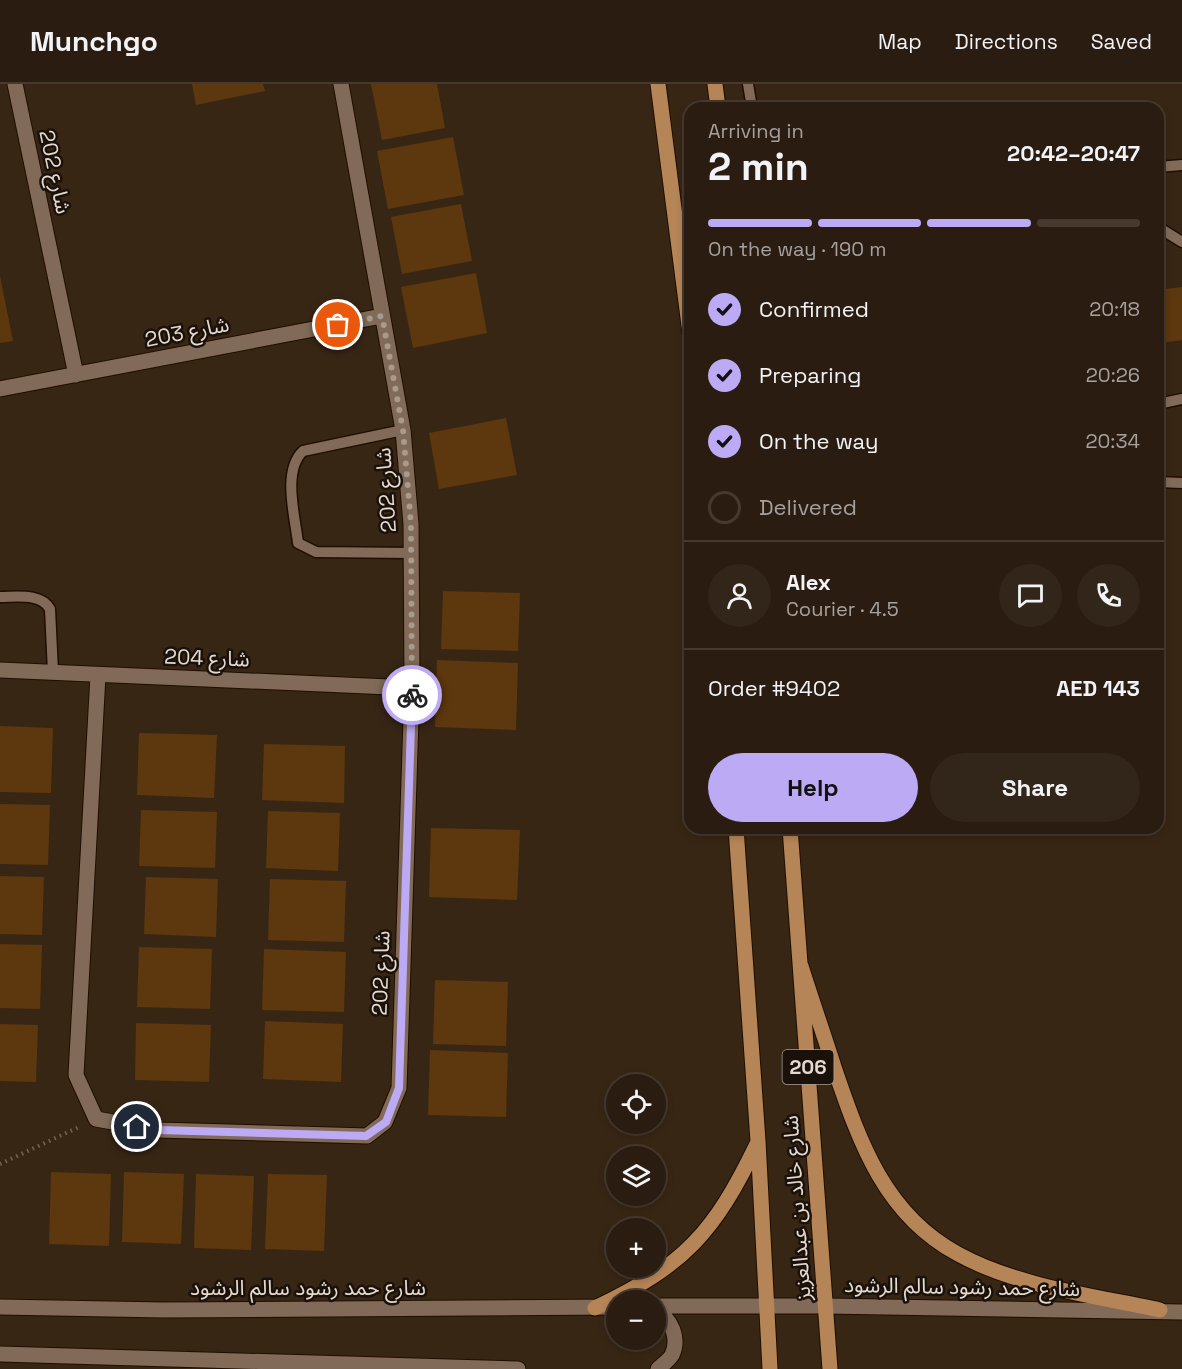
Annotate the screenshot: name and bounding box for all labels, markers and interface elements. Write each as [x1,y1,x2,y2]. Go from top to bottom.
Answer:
text: Munchgo [30,23,158,59]
text: Map [878,28,922,55]
text: Directions [955,28,1058,55]
text: Saved [1091,28,1152,55]
text: Arriving in [708,118,804,144]
street label: شارع 202 [31,127,78,217]
text: 20:42–20:47 [1007,139,1140,167]
text: 2 min [708,142,809,191]
text: On the way · 190 m [708,236,886,262]
icon: check [708,293,741,326]
text: Confirmed [759,295,869,323]
text: 20:18 [1089,296,1140,322]
pin [312,299,363,350]
icon: bag [321,308,354,341]
street label: شارع 203 [143,310,232,355]
icon: check [708,359,741,392]
text: Preparing [759,361,861,389]
text: 20:26 [1086,362,1140,388]
icon: check [708,425,741,458]
text: On the way [759,427,878,455]
text: 20:34 [1085,428,1140,454]
street label: شارع 202 [369,446,404,533]
text: Delivered [759,493,857,521]
button: person [708,564,771,627]
button: chat [999,564,1062,627]
button: phone [1077,564,1140,627]
text: Alex [786,568,831,596]
text: Courier · 4.5 [786,596,899,622]
street label: شارع 204 [164,643,250,674]
courier [382,665,442,725]
text: Order #9402 [708,674,840,702]
text: AED 143 [1056,674,1140,702]
icon: bike [396,679,429,712]
button: Help [708,753,918,822]
button: Share [930,753,1140,822]
street label: شارع 202 [366,930,397,1016]
road number: 206 [782,1050,834,1084]
map controls [606,1074,666,1350]
button: locate [606,1074,666,1134]
pin [111,1101,162,1152]
icon: home [120,1110,153,1143]
street label: شارع خالد بن عبدالعزيز [777,1114,819,1303]
button: layers [606,1146,666,1206]
button: + [606,1218,666,1278]
street label: شارع حمد رشود سالم الرشود [844,1271,1080,1304]
street label: شارع حمد رشود سالم الرشود [190,1274,426,1303]
button: − [606,1290,666,1350]

